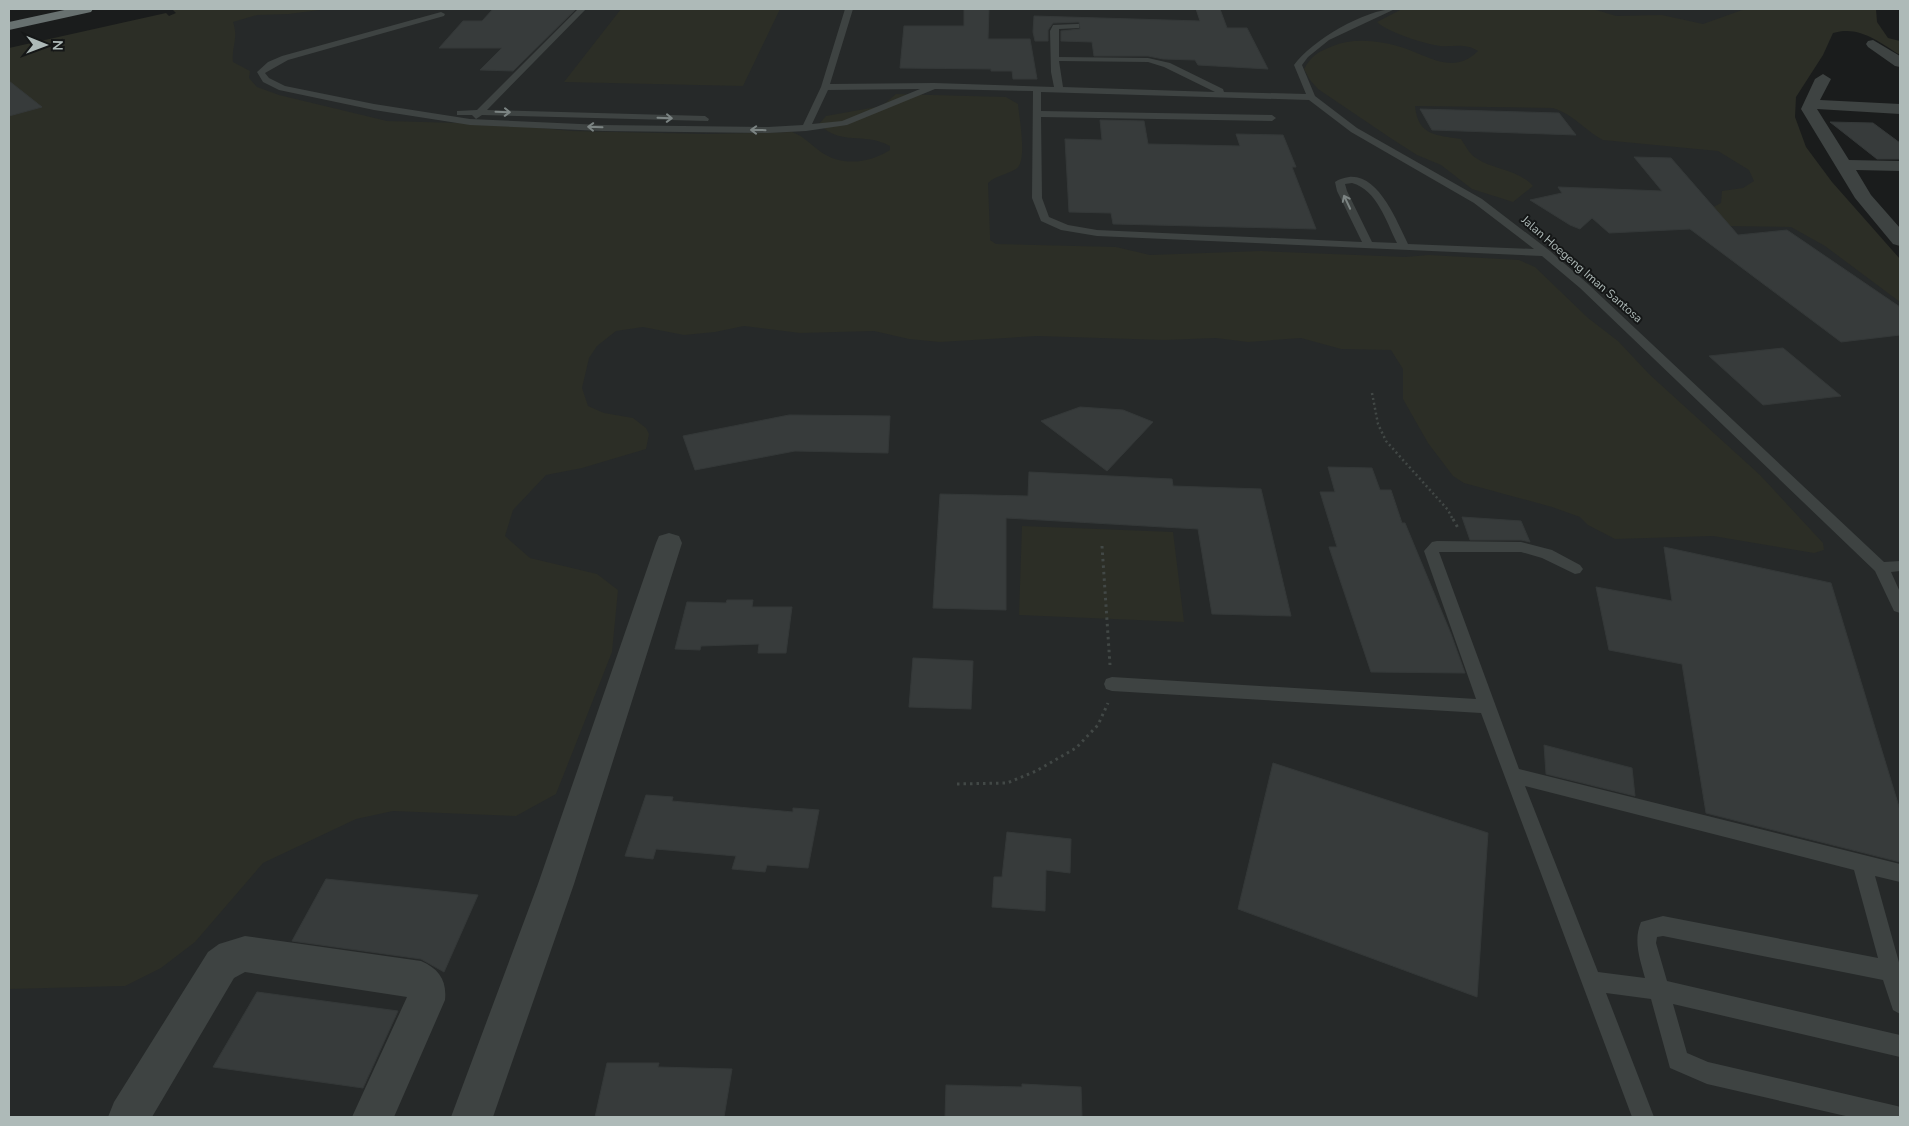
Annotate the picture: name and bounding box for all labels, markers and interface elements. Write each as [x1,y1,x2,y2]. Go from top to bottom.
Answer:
north arrow [20,20,70,70]
text: N [48,40,67,51]
one-way arrow [494,108,510,117]
one-way arrow [656,113,673,123]
one-way arrow [588,123,604,132]
one-way arrow [750,125,766,135]
one-way arrow [1342,195,1351,210]
street label: Jalan Hoegeng Iman Santosa [1517,211,1646,326]

